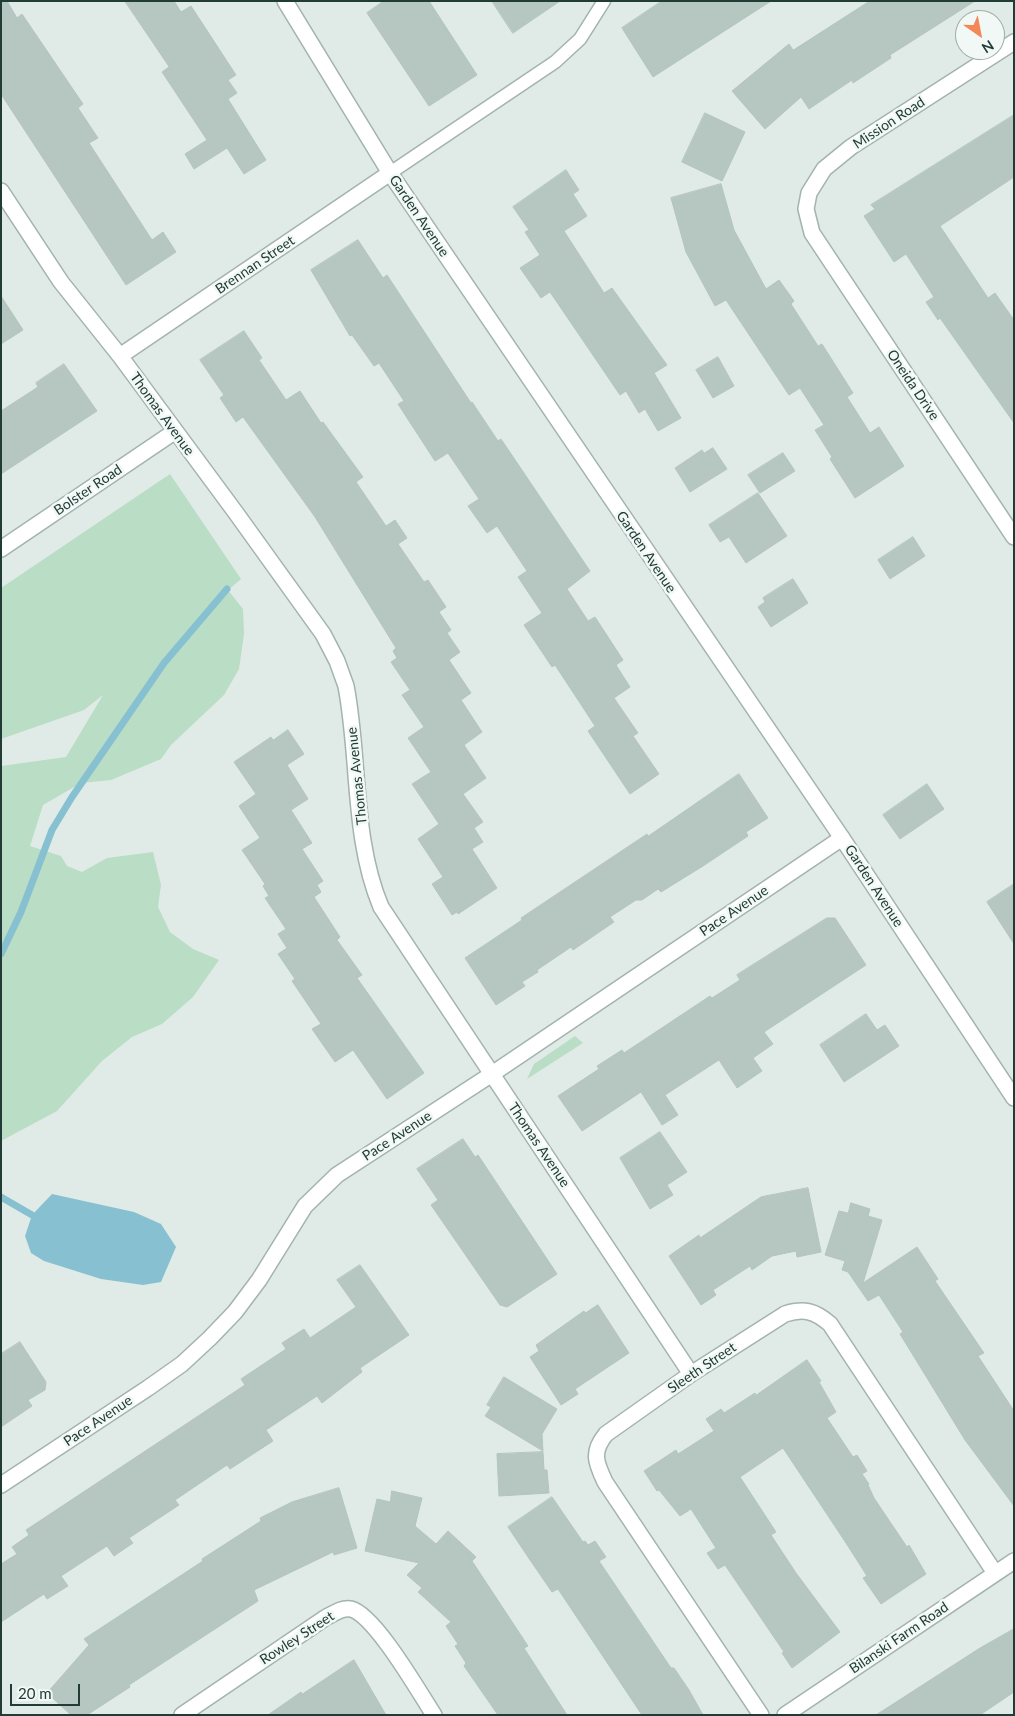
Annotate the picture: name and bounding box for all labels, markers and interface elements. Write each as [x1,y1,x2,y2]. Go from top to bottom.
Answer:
north arrow [955,10,1005,60]
text: N [979,37,997,57]
street label: Mission Road [850,94,928,152]
street label: Garden Avenue [385,172,453,260]
street label: Brennan Street [212,232,298,298]
street label: Oneida Drive [883,347,943,423]
street label: Thomas Avenue [126,369,198,459]
street label: Bolster Road [51,461,125,519]
street label: Garden Avenue [612,508,680,596]
street label: Thomas Avenue [344,726,370,826]
street label: Garden Avenue [841,842,907,930]
street label: Pace Avenue [697,882,771,940]
street label: Thomas Avenue [505,1100,573,1190]
street label: Pace Avenue [359,1107,435,1165]
street label: Sleeth Street [665,1339,739,1397]
street label: Pace Avenue [61,1392,135,1450]
street label: Bilanski Farm Road [846,1599,952,1677]
street label: Rowley Street [257,1608,337,1668]
scale bar [12,1674,82,1706]
text: 20 m [18,1684,52,1702]

